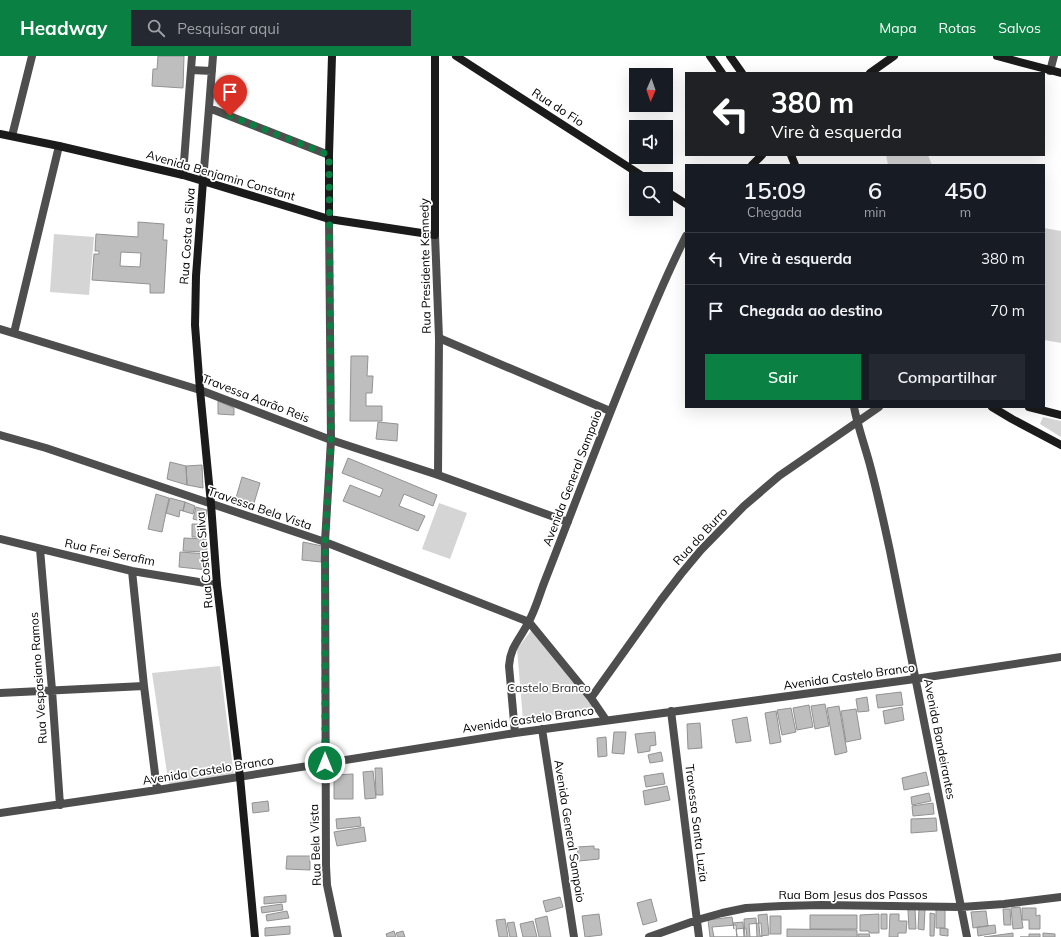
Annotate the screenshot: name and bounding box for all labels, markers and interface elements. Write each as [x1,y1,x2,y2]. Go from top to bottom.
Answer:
search box [131,10,411,46]
text: Headway [20,16,107,40]
icon: search [145,17,167,39]
text: Pesquisar aqui [177,19,280,38]
text: Mapa [879,19,917,37]
text: Rotas [939,19,976,37]
text: Salvos [998,19,1041,37]
north arrow [629,68,673,112]
map controls [629,68,673,216]
pin [213,75,247,116]
icon: arrive [219,81,241,103]
street label: Rua do Fio [529,85,587,129]
text: 380 m [771,85,854,120]
icon: left [705,88,757,140]
button: sound [629,120,673,164]
text: Vire à esquerda [771,120,902,143]
street label: Avenida Benjamin Constant [145,147,297,203]
button: search [629,172,673,216]
text: 15:09 [743,175,806,205]
text: 6 [868,175,882,205]
text: 450 [944,175,987,205]
street label: Rua Costa e Silva [176,187,198,285]
street label: Rua Presidente Kennedy [416,197,434,334]
text: Chegada [747,204,802,220]
text: min [864,204,886,220]
text: m [960,204,971,220]
icon: left [705,248,727,270]
text: Vire à esquerda [739,249,852,268]
text: 380 m [981,249,1025,268]
icon: arrive [705,300,727,322]
text: Chegada ao destino [739,301,883,320]
text: 70 m [990,301,1025,320]
button: Sair [705,354,861,400]
button: Compartilhar [869,354,1025,400]
street label: Travessa Aarão Reis [200,371,312,425]
street label: Avenida General Sampaio [539,408,605,548]
street label: Travessa Bela Vista [206,483,314,533]
street label: Rua do Burro [670,504,731,568]
street label: Rua Costa e Silva [192,511,216,609]
street label: Rua Frei Serafim [63,535,157,569]
street label: Rua Vespasiano Ramos [26,612,50,744]
street label: Avenida Castelo Branco [782,659,916,693]
street label: Avenida Bandeirantes [921,677,959,801]
park label: Castelo Branco [507,680,591,695]
street label: Avenida Castelo Branco [461,702,595,736]
position arrow [304,742,346,784]
street label: Avenida Castelo Branco [141,752,275,788]
street label: Avenida General Sampaio [551,759,589,904]
street label: Travessa Santa Luzia [682,763,712,883]
street label: Rua Bela Vista [306,804,324,886]
street label: Rua Bom Jesus dos Passos [778,887,928,902]

